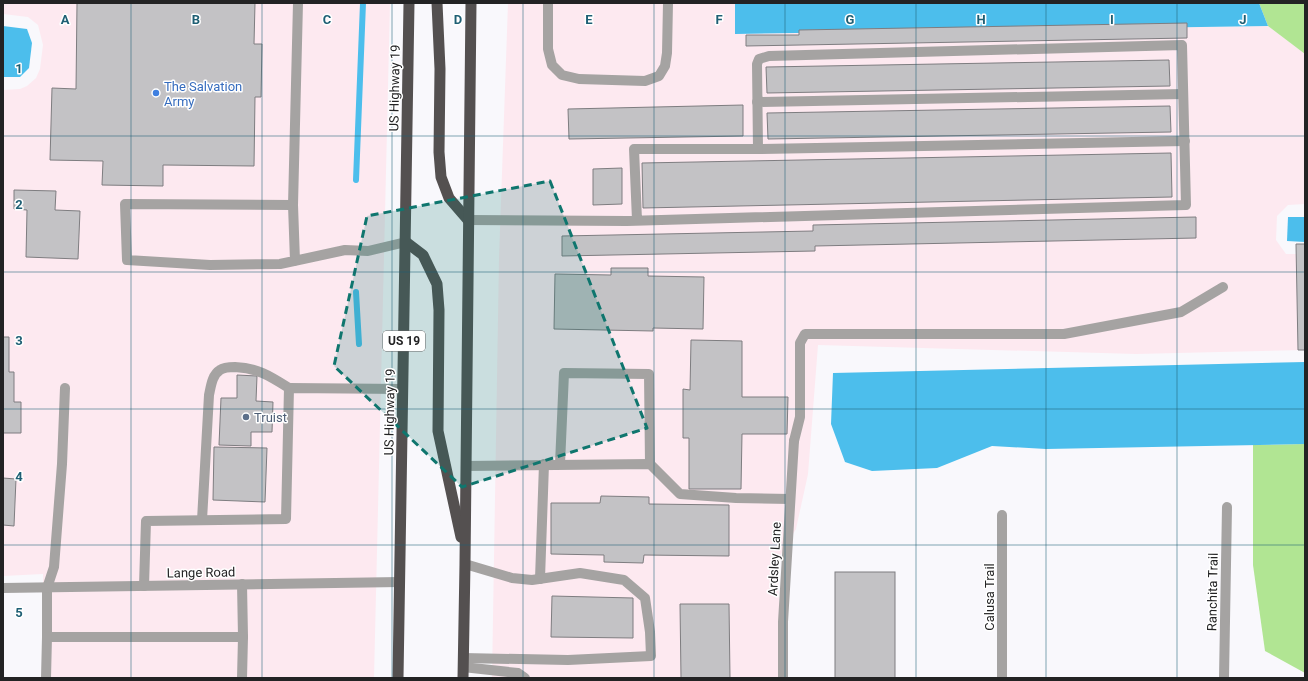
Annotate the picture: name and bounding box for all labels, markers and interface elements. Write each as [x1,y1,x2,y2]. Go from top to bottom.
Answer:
text: A [61,12,70,27]
text: B [192,12,200,27]
text: C [323,12,332,27]
text: D [454,12,462,27]
text: E [585,12,593,27]
text: F [715,12,723,27]
text: G [846,12,855,27]
text: H [976,12,986,27]
text: I [1110,12,1114,27]
text: J [1239,12,1247,27]
street label: US Highway 19 [386,44,403,132]
text: 1 [15,61,23,76]
place label: The Salvation Army [164,79,242,109]
marker: The Salvation Army [151,88,161,98]
text: 2 [15,197,23,212]
road number: US 19 [383,331,425,351]
text: 3 [15,333,23,348]
street label: US Highway 19 [381,368,398,456]
place label: Truist [254,410,287,425]
marker: Truist [241,412,251,422]
text: 4 [15,469,23,484]
street label: Ardsley Lane [765,521,784,597]
street label: Ranchita Trail [1204,553,1221,631]
street label: Calusa Trail [982,563,997,631]
street label: Lange Road [167,564,235,581]
text: 5 [15,605,23,620]

